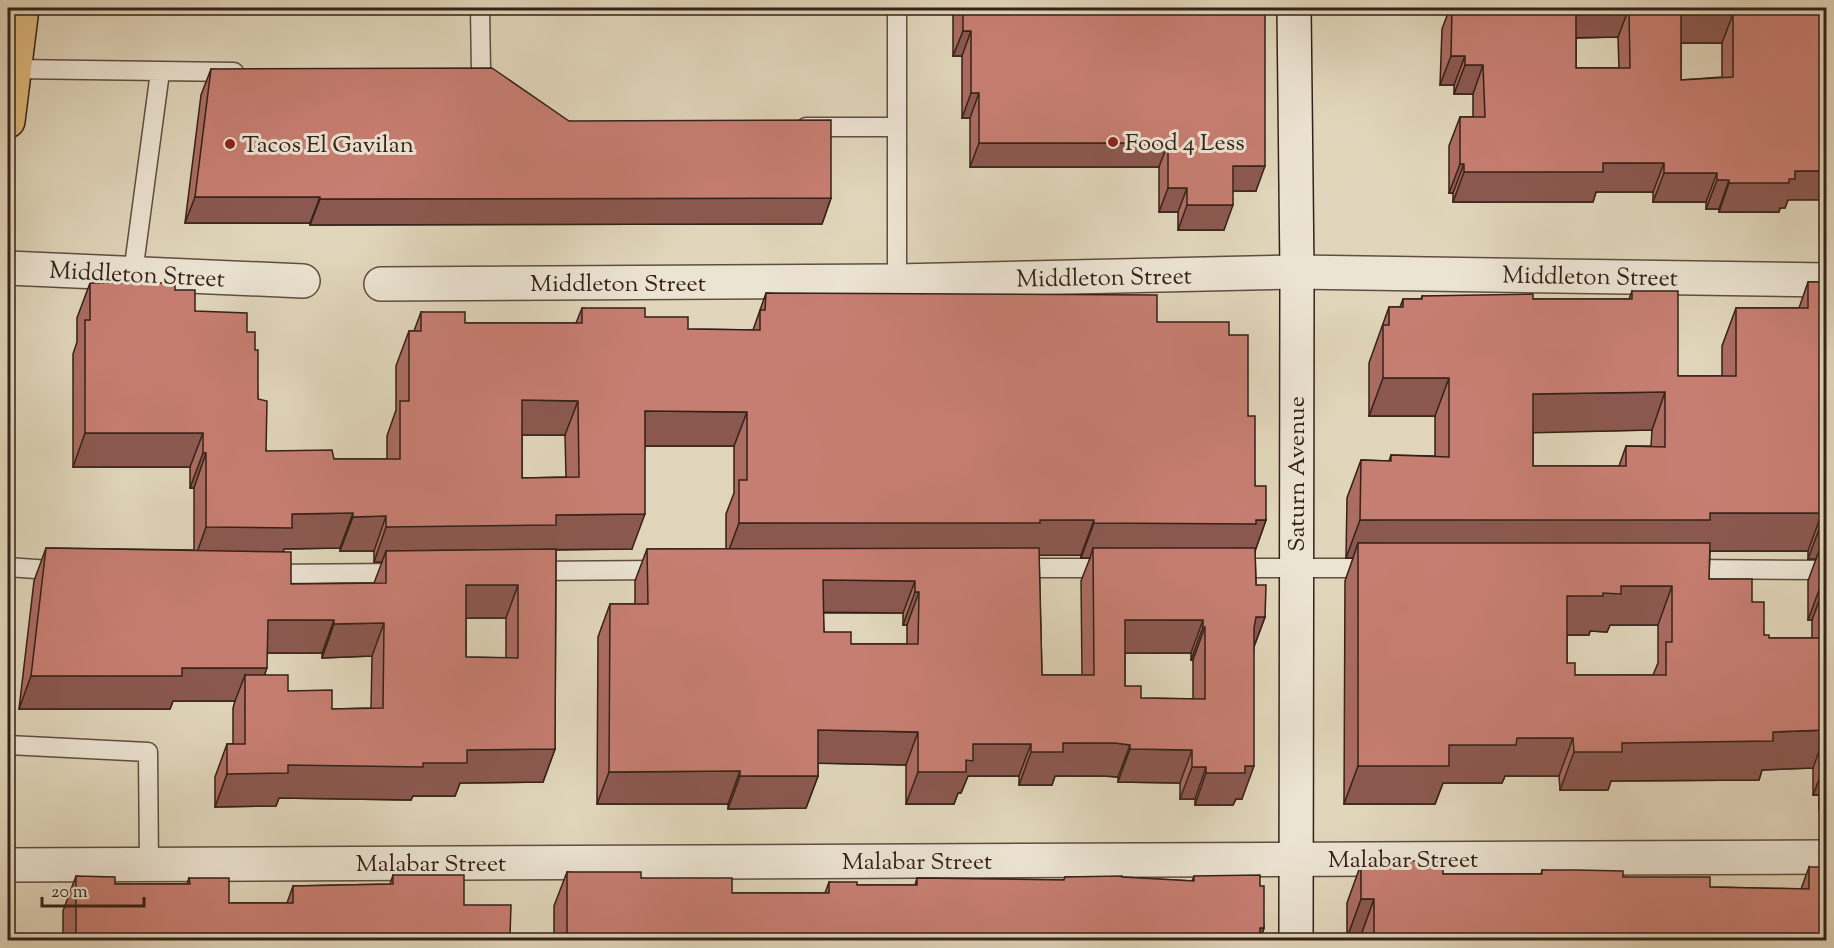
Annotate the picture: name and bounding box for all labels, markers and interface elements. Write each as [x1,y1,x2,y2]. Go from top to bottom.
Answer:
place label: Food 4 Less [1125,127,1245,161]
place label: Tacos El Gavilan [242,129,414,163]
marker: Food 4 Less [1106,135,1120,149]
marker: Tacos El Gavilan [223,137,237,151]
street label: Middleton Street [48,254,226,298]
street label: Middleton Street [1502,259,1678,297]
street label: Middleton Street [1016,260,1192,298]
street label: Middleton Street [530,268,706,302]
street label: Saturn Avenue [1281,396,1315,552]
street label: Malabar Street [1328,844,1478,878]
street label: Malabar Street [842,846,992,880]
street label: Malabar Street [356,848,506,882]
scale bar [42,870,144,908]
text: 20 m [51,880,88,906]

